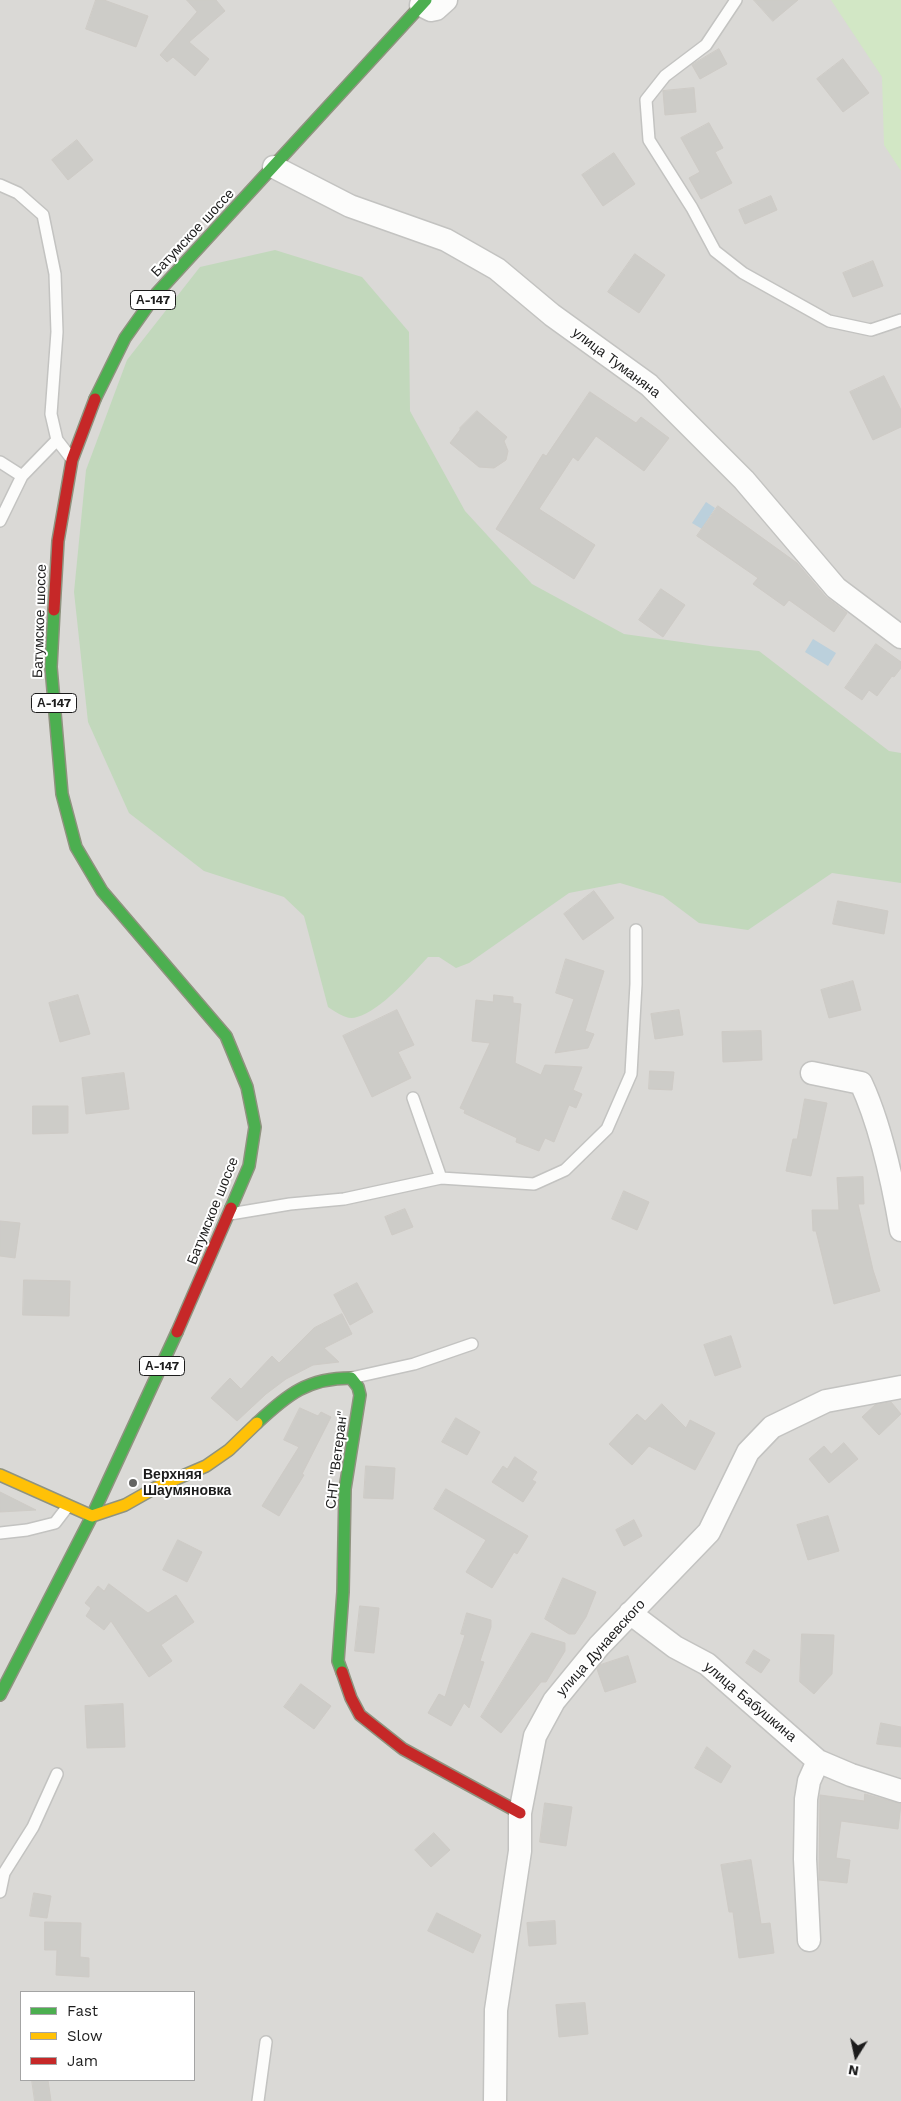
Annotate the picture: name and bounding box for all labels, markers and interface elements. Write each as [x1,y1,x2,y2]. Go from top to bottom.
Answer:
street label: Батумское шоссе [148,186,238,280]
road number: А-147 [130,290,176,310]
street label: улица Туманяна [569,324,663,402]
street label: Батумское шоссе [30,564,50,678]
road number: А-147 [32,694,76,712]
street label: Батумское шоссе [184,1155,242,1267]
road number: А-147 [140,1356,184,1375]
street label: СНТ "Ветеран" [323,1410,351,1510]
place label: Верхняя Шаумяновка [143,1467,231,1500]
marker: Верхняя Шаумяновка [127,1477,139,1489]
street label: улица Дунаевского [553,1596,649,1700]
street label: улица Бабушкина [700,1658,800,1746]
legend [20,1991,195,2081]
text: Fast [67,2002,98,2020]
text: Slow [67,2027,103,2045]
north arrow [831,2031,881,2081]
text: Jam [67,2052,98,2070]
text: N [847,2062,860,2080]

